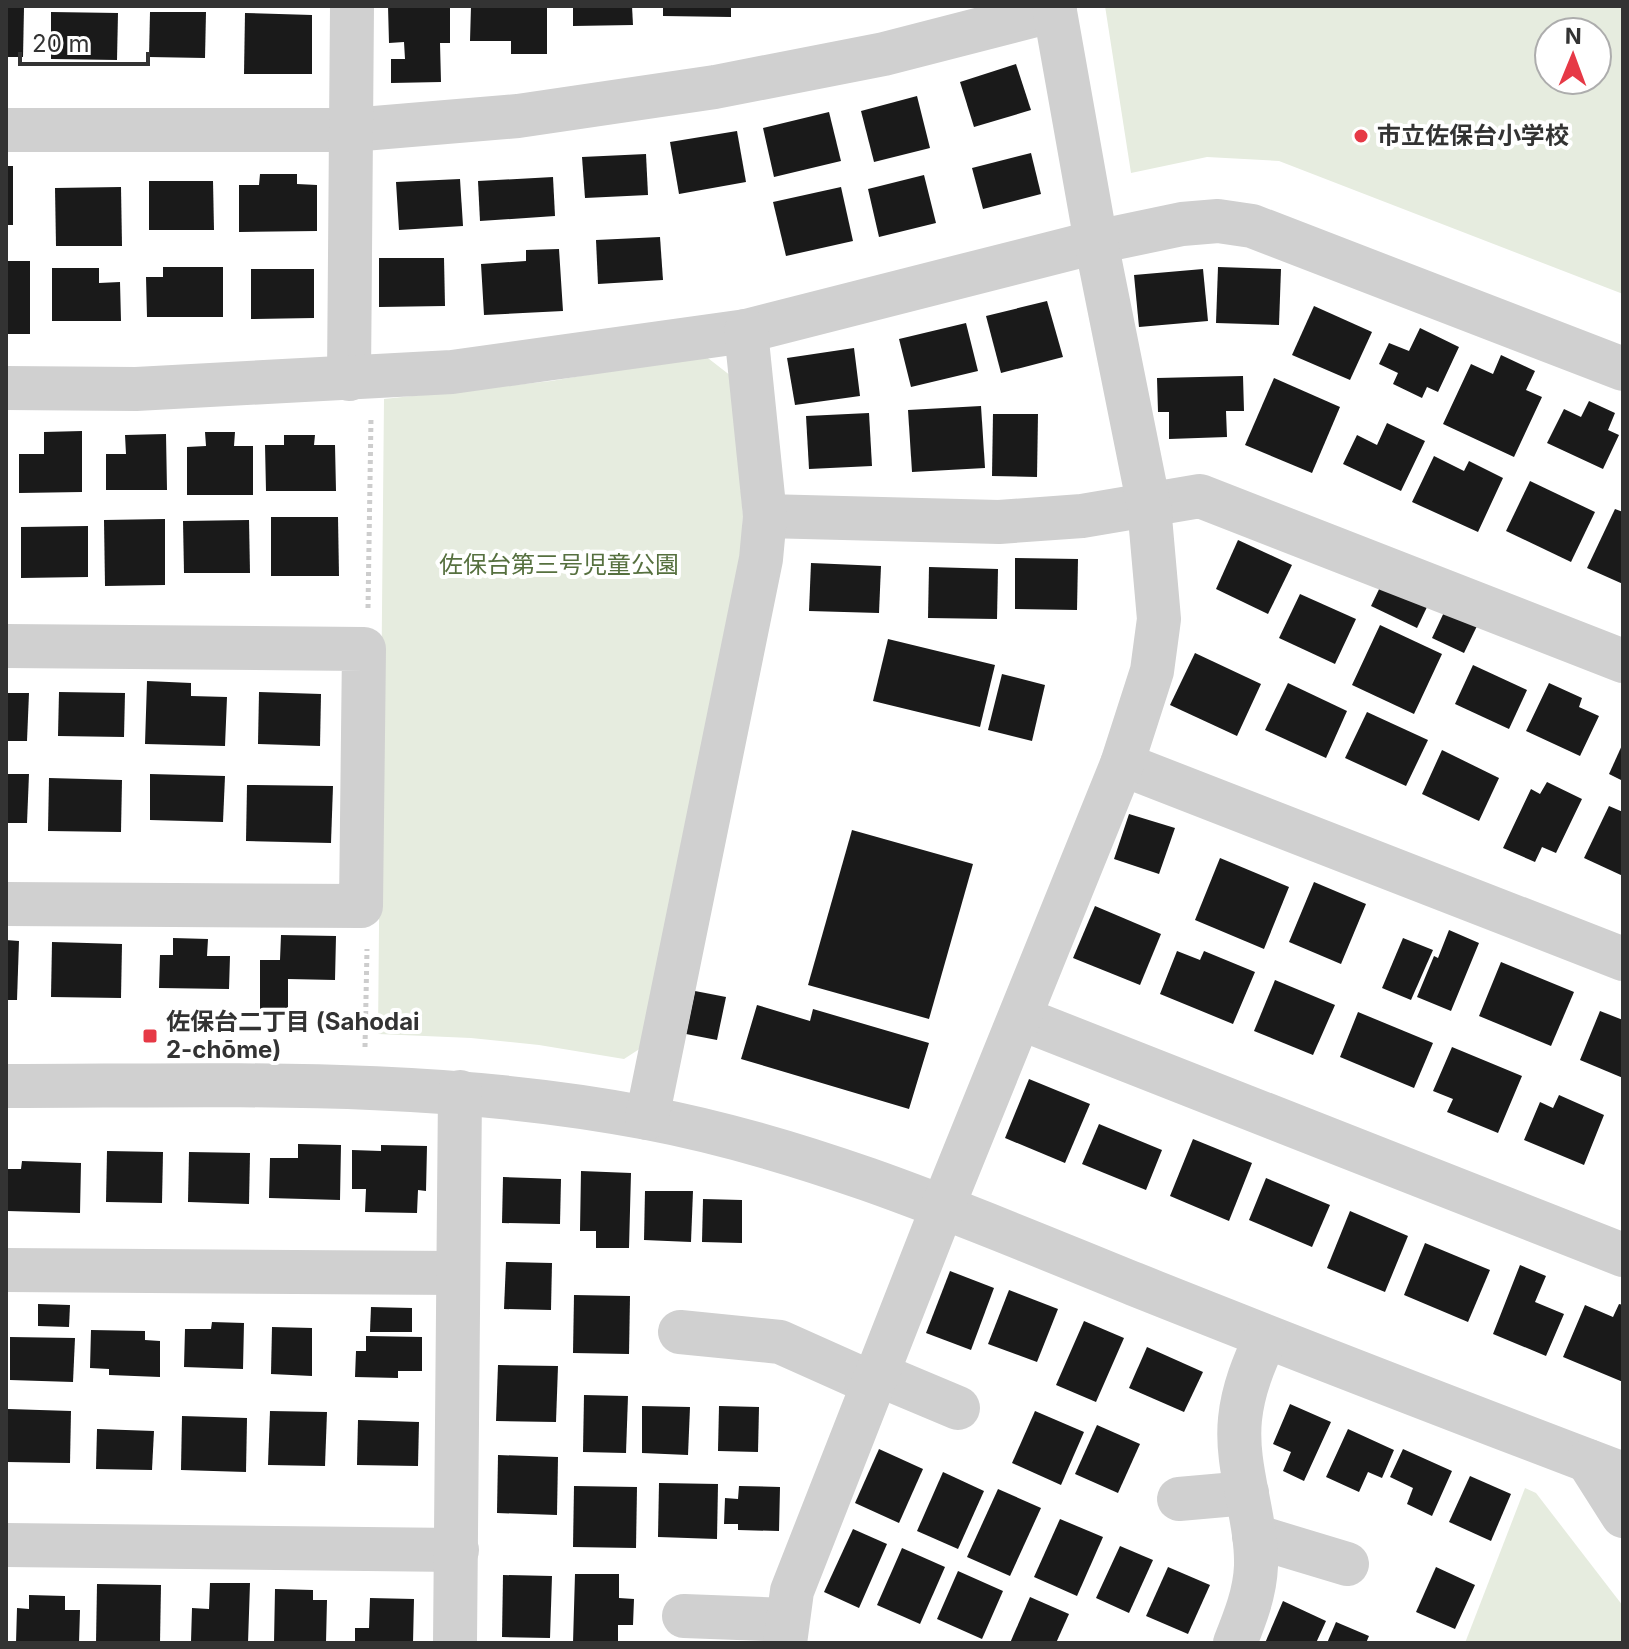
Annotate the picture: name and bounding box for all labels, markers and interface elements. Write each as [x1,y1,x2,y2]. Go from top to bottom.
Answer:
scale bar [20,16,148,66]
north arrow [1533,16,1613,96]
text: N [1565,23,1582,49]
text: 20 m [32,29,90,58]
place label: 市立佐保台小学校 [1377,121,1569,150]
marker: 市立佐保台小学校 [1352,127,1370,145]
park label: 佐保台第三号児童公園 [439,550,679,579]
place label: 佐保台二丁目 (Sahodai 2-chōme) [166,1007,420,1064]
marker: 佐保台二丁目 (Sahodai 2-chōme) [141,1027,159,1045]

